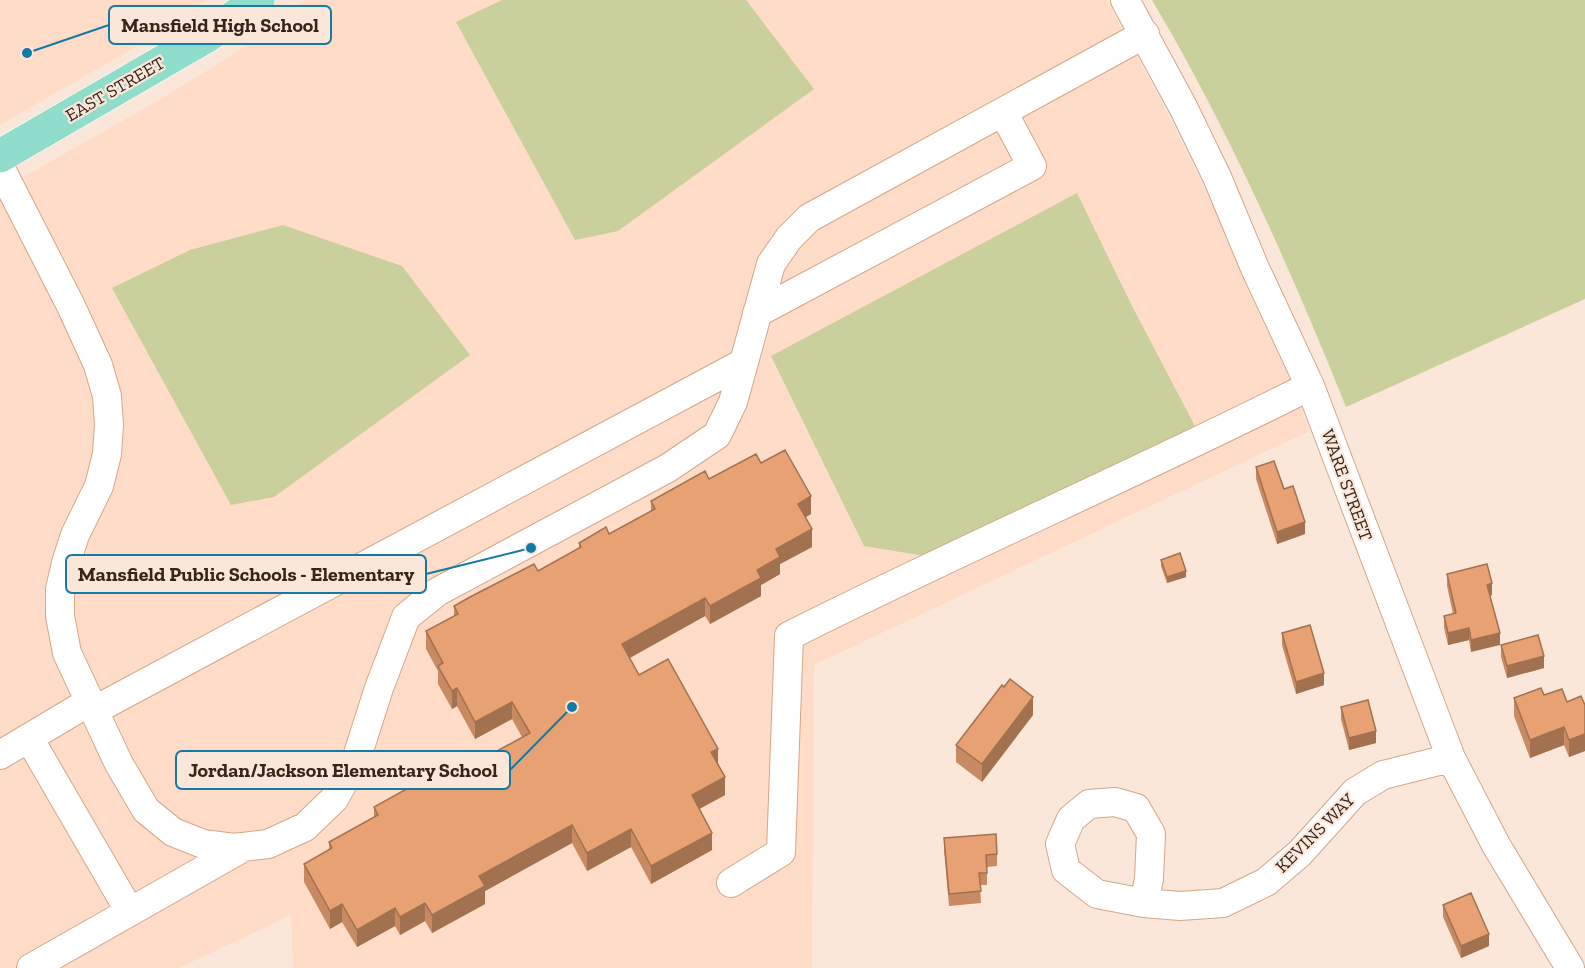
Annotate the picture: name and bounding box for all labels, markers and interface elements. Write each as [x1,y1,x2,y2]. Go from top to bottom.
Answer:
callout: Mansfield High School [109,6,331,44]
text: Mansfield High School [121,13,319,37]
street label: EAST STREET [61,52,169,126]
street label: WARE STREET [1317,426,1377,544]
callout: Mansfield Public Schools - Elementary [66,555,426,593]
text: Mansfield Public Schools - Elementary [78,562,415,586]
callout: Jordan/Jackson Elementary School [176,751,510,789]
text: Jordan/Jackson Elementary School [188,758,498,782]
street label: KEVINS WAY [1271,789,1359,877]

